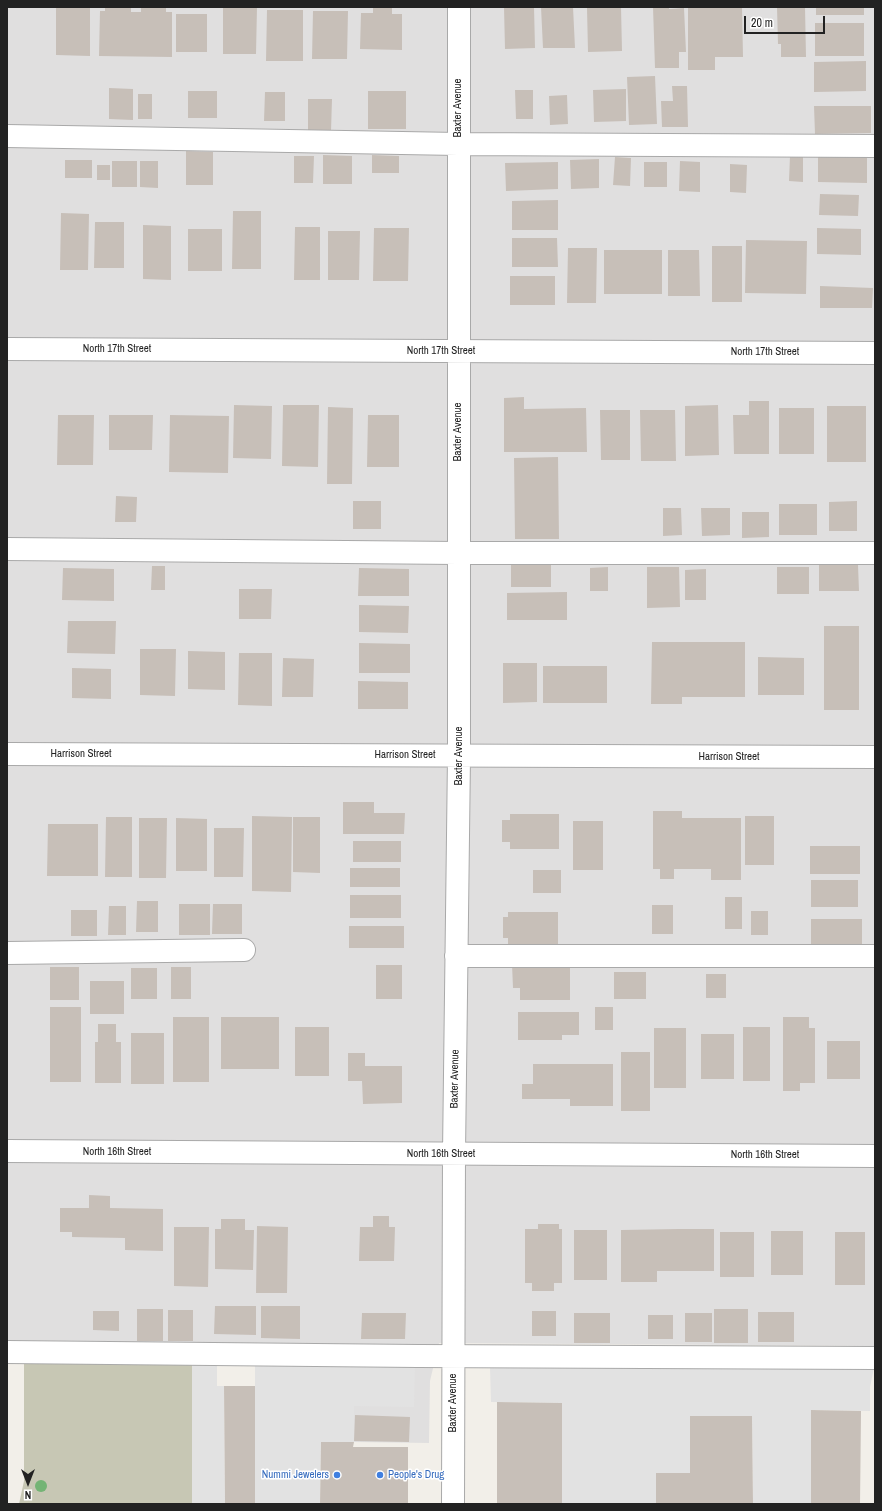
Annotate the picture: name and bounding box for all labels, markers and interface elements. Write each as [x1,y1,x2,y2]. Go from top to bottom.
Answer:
scale bar [746,8,827,34]
text: 20 m [751,15,773,31]
street label: Baxter Avenue [451,78,465,138]
street label: North 17th Street [83,342,151,356]
street label: North 17th Street [407,344,475,358]
street label: North 17th Street [731,345,799,359]
street label: Baxter Avenue [451,402,465,462]
street label: Baxter Avenue [452,726,466,786]
street label: Harrison Street [50,747,112,761]
street label: Harrison Street [374,748,436,762]
street label: Harrison Street [698,750,760,764]
street label: Baxter Avenue [448,1049,462,1109]
street label: North 16th Street [83,1145,151,1159]
street label: North 16th Street [407,1147,475,1161]
street label: North 16th Street [731,1148,799,1162]
street label: Baxter Avenue [446,1373,460,1433]
north arrow [8,1463,48,1503]
place label: Nummi Jewelers [262,1468,329,1482]
place label: People's Drug [388,1468,444,1482]
marker: Nummi Jewelers [332,1470,342,1480]
marker: People's Drug [375,1470,385,1480]
text: N [25,1488,31,1502]

